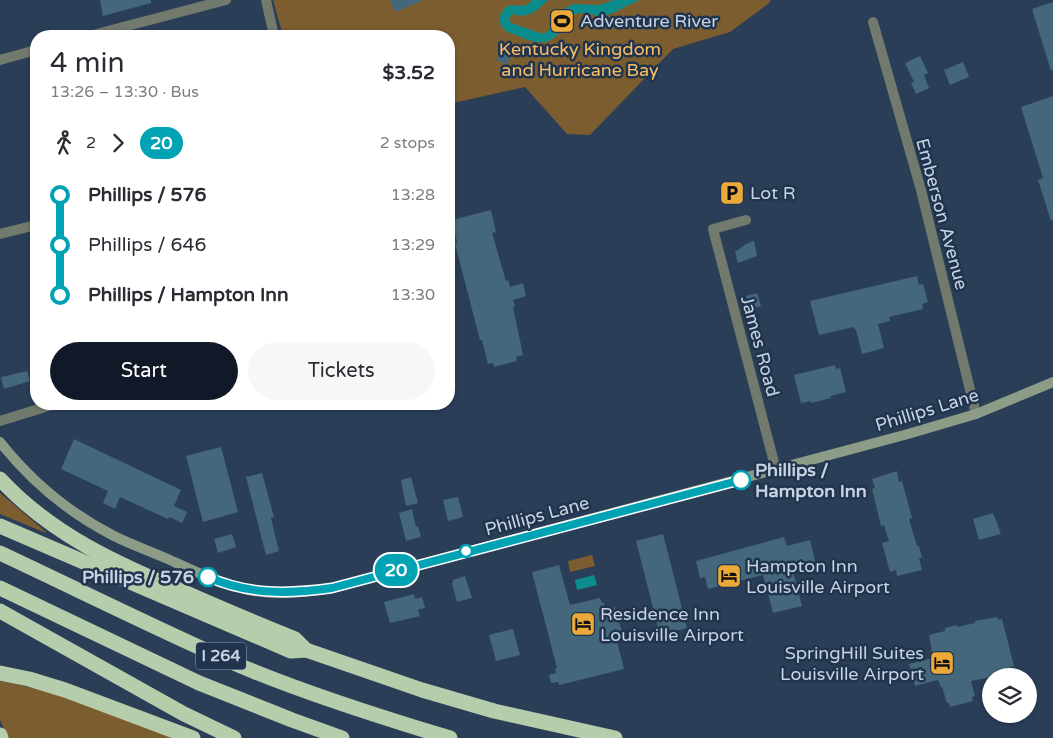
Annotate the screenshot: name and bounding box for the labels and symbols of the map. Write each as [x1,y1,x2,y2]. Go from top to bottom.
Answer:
sports icon: Adventure River [549,8,575,34]
place label: Adventure River [580,10,718,32]
park label: Kentucky Kingdom and Hurricane Bay [499,38,661,81]
street label: Emberson Avenue [911,136,973,292]
parking icon: Lot R [719,180,745,206]
place label: Lot R [750,182,796,204]
street label: James Road [736,293,784,399]
street label: Phillips Lane [873,384,981,436]
place label: Phillips / Hampton Inn [755,459,867,502]
marker: Phillips / Hampton Inn [731,470,751,490]
street label: Phillips Lane [482,492,592,540]
unlabelled marker [459,544,473,558]
line badge: 20 [374,554,418,586]
place label: Hampton Inn Louisville Airport [746,555,890,598]
hotel icon: Hampton Inn Louisville Airport [716,563,742,589]
place label: Phillips / 576 [82,566,194,588]
marker: Phillips / 576 [198,567,218,587]
place label: Residence Inn Louisville Airport [600,603,744,646]
hotel icon: Residence Inn Louisville Airport [570,611,596,637]
road number: I 264 [196,642,246,669]
place label: SpringHill Suites Louisville Airport [780,642,924,685]
hotel icon: SpringHill Suites Louisville Airport [929,650,955,676]

